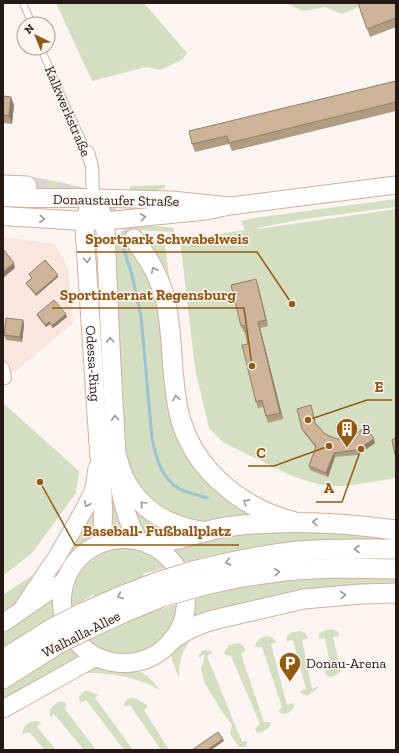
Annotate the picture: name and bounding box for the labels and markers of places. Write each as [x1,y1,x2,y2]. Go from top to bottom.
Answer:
callout: Sportpark Schwabelweis [77,225,257,252]
callout: Sportinternat Regensburg [52,281,244,308]
callout: E [367,373,392,400]
building icon: B [334,416,360,449]
place label: B [362,421,370,438]
callout: C [248,439,274,466]
callout: A [316,475,342,502]
callout: Baseball- Fußballplatz [75,518,239,545]
parking icon: Donau-Arena [277,650,303,683]
place label: Donau-Arena [306,655,386,672]

